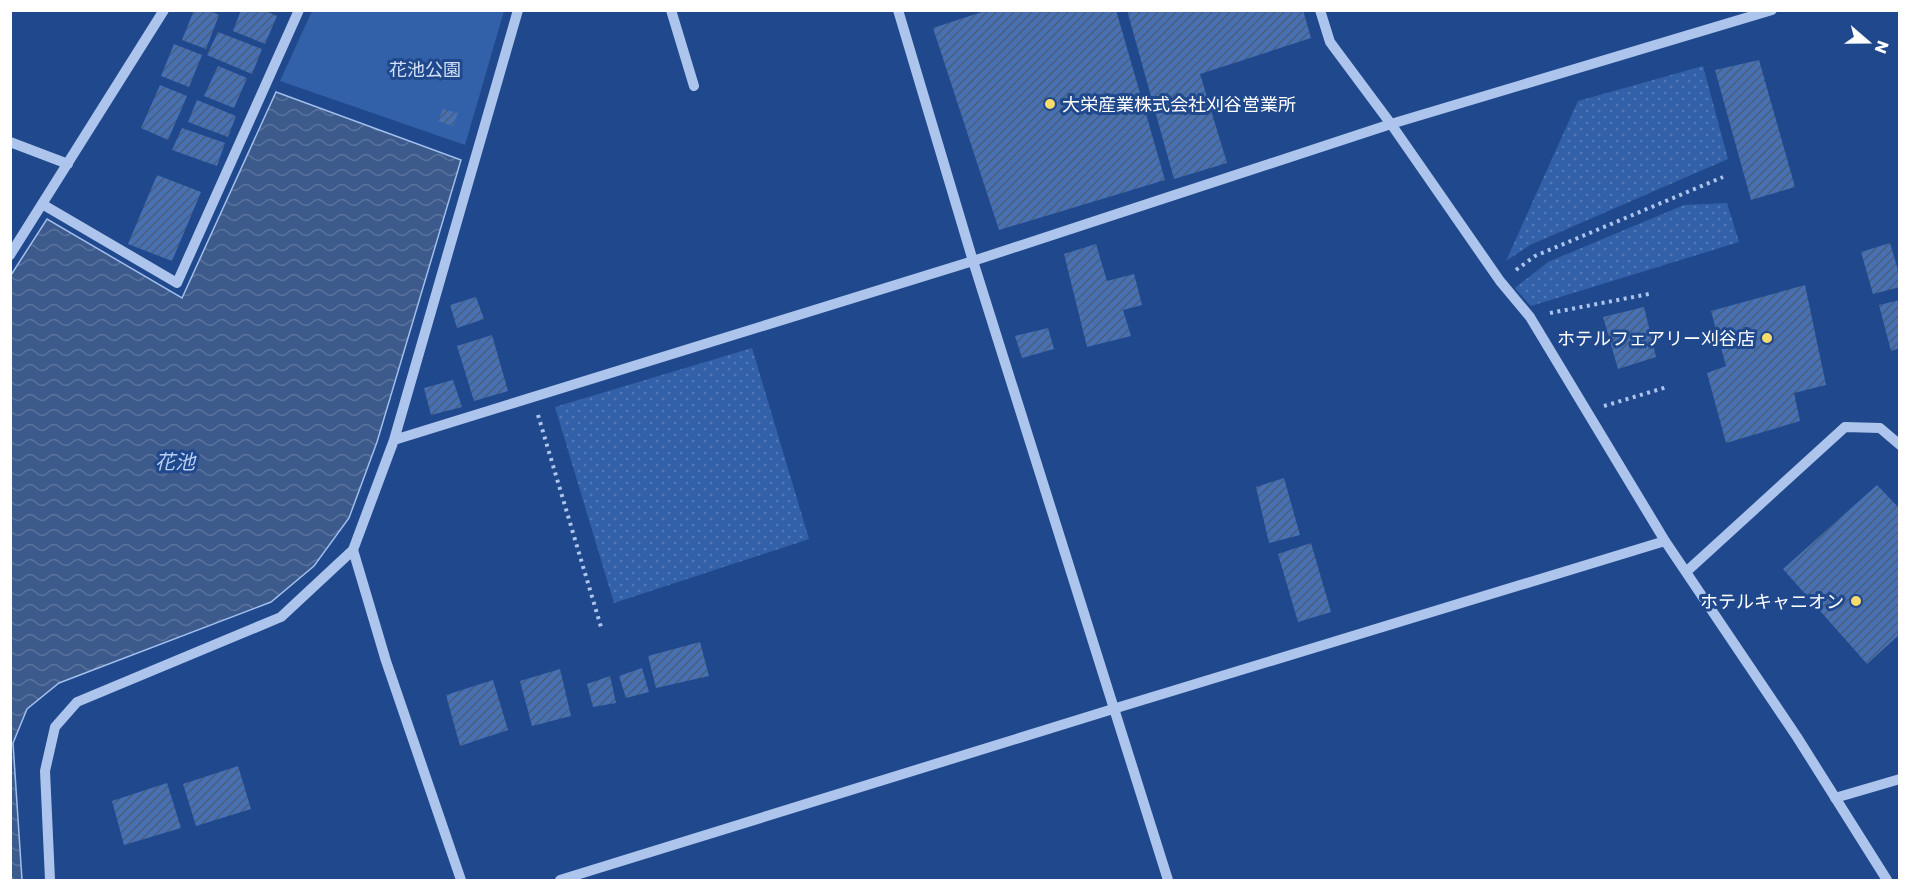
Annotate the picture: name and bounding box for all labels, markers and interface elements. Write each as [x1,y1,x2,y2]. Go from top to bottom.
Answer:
north arrow [1838,12,1898,72]
text: N [1869,37,1894,57]
park label: 花池公園 [389,57,461,82]
place label: 大栄産業株式会社刈谷営業所 [1062,92,1296,117]
marker: 大栄産業株式会社刈谷営業所 [1043,97,1057,111]
place label: ホテルフェアリー刈谷店 [1557,326,1755,351]
marker: ホテルフェアリー刈谷店 [1760,331,1774,345]
water label: 花池 [155,448,197,476]
place label: ホテルキャニオン [1700,589,1844,614]
marker: ホテルキャニオン [1849,594,1863,608]

